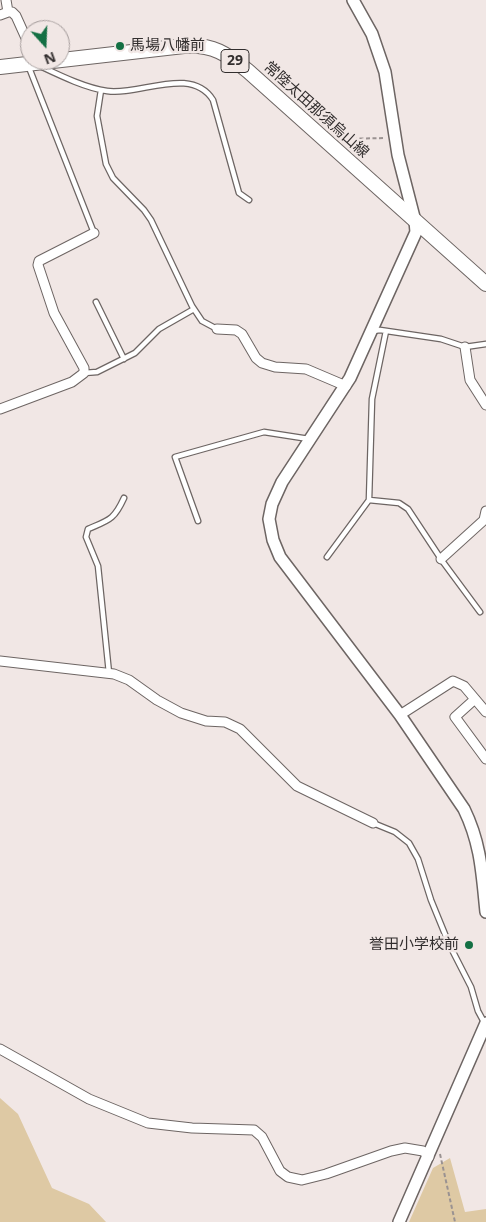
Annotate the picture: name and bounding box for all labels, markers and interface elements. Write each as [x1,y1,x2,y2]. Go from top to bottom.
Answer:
north arrow [20,20,70,70]
place label: 馬場八幡前 [130,37,205,55]
marker: 馬場八幡前 [114,40,126,52]
text: N [41,48,59,69]
road number: 29 [221,49,249,72]
street label: 常陸太田那須烏山線 [260,58,372,162]
place label: 誉田小学校前 [369,936,459,954]
marker: 誉田小学校前 [463,939,475,951]

